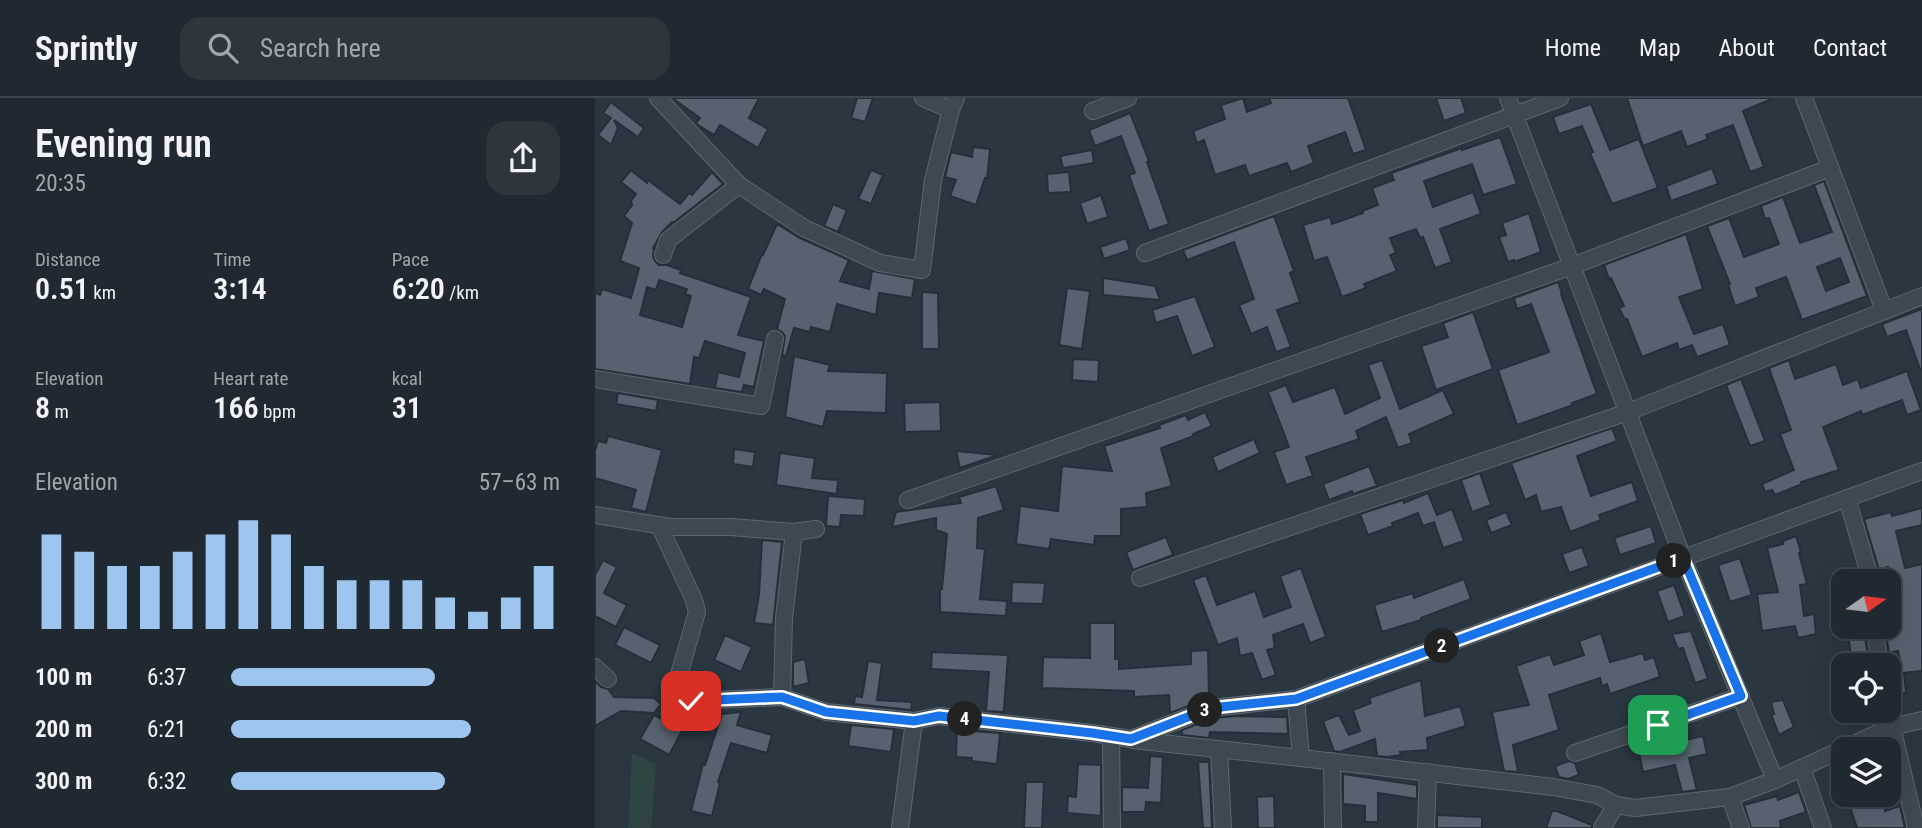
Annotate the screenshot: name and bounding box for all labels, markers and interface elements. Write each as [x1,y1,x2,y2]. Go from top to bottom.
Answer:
search box [180,17,670,80]
text: Sprintly [35,29,138,68]
icon: search [204,29,242,67]
text: Search here [260,33,381,63]
text: Home [1545,34,1601,62]
text: Map [1639,34,1681,62]
text: About [1719,34,1775,62]
text: Contact [1813,34,1887,62]
button: share [486,121,560,195]
text: Evening run [35,122,212,166]
text: 20:35 [35,170,86,197]
text: Distance [35,248,100,271]
text: Time [213,248,251,271]
text: Pace [392,248,429,271]
text: 0.51 [35,271,89,306]
text: 3:14 [213,271,267,306]
text: 6:20 [392,271,445,306]
text: km [89,281,116,304]
text: /km [445,281,479,304]
text: Elevation [35,367,103,390]
text: Heart rate [213,367,288,390]
text: kcal [392,367,422,390]
text: 8 [35,390,50,425]
text: 166 [213,390,259,425]
text: 31 [392,390,422,425]
text: m [50,400,69,423]
text: bpm [259,400,296,423]
text: Elevation [35,469,118,496]
text: 57–63 m [479,469,560,496]
pin: 1 [1657,544,1691,578]
text: 1 [1669,549,1678,572]
north arrow [1831,569,1901,639]
map controls [1831,569,1901,807]
pin: 2 [1425,628,1459,664]
text: 2 [1437,634,1446,657]
button: locate [1831,653,1901,723]
text: 100 m [35,664,92,691]
text: 6:37 [147,664,186,691]
pin [661,671,721,731]
icon: check [672,682,710,720]
pin: 3 [1187,692,1223,728]
pin [1628,695,1688,755]
text: 3 [1200,698,1209,721]
pin: 4 [947,702,983,736]
icon: arrive [1639,706,1677,744]
text: 4 [960,707,969,730]
text: 200 m [35,716,92,743]
text: 6:21 [147,716,186,743]
button: layers [1831,737,1901,807]
text: 300 m [35,768,92,795]
text: 6:32 [147,768,186,795]

